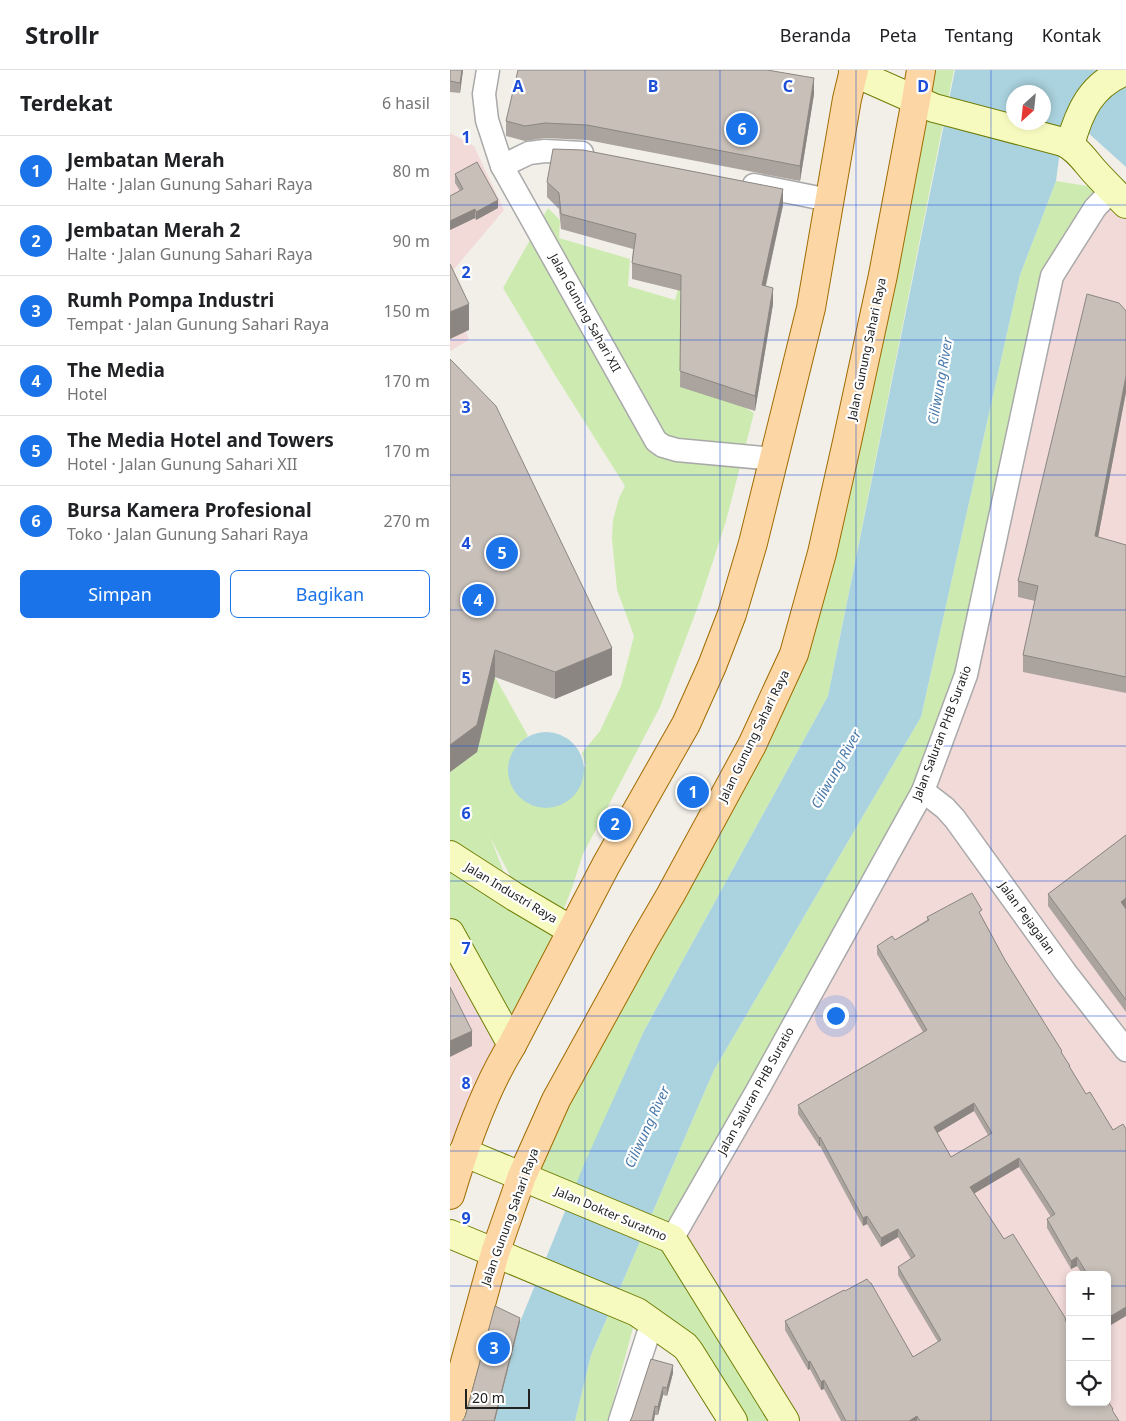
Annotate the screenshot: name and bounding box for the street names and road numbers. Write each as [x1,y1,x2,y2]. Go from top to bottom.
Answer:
street label: Jalan Gunung Sahari XII [545,250,625,375]
street label: Jalan Gunung Sahari Raya [843,276,890,423]
street label: Jalan Saluran PHB Suratio [908,663,975,804]
street label: Jalan Gunung Sahari Raya [714,667,793,806]
street label: Jalan Industri Raya [461,858,561,927]
street label: Jalan Pejagalan [995,877,1059,957]
street label: Jalan Saluran PHB Suratio [713,1024,798,1158]
street label: Jalan Gunung Sahari Raya [476,1146,542,1289]
street label: Jalan Dokter Suratmo [552,1182,670,1245]

